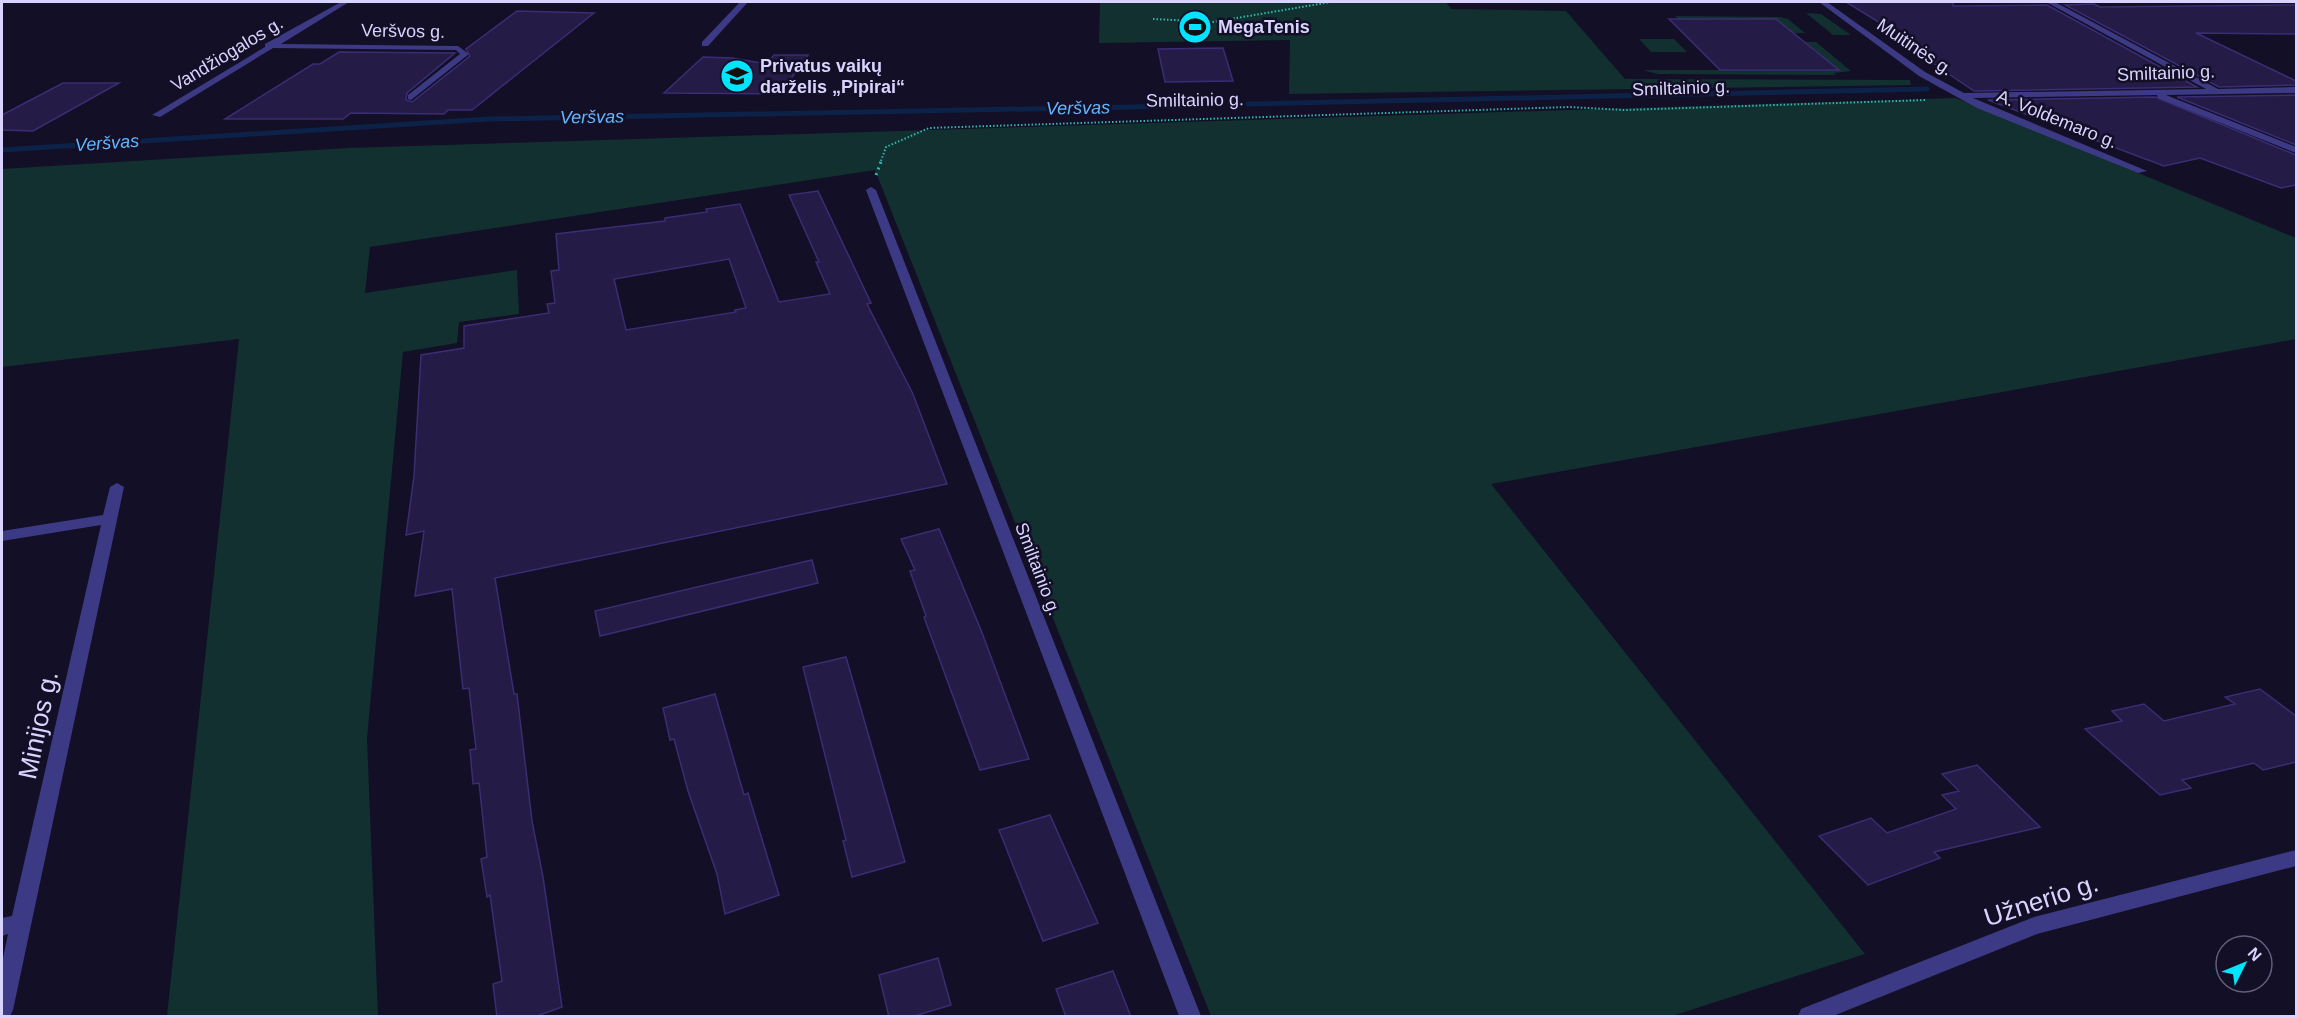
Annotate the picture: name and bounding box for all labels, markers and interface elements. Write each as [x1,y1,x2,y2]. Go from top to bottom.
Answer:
sports icon: MegaTenis [1177,9,1213,45]
street label: Vandžiogalos g. [168,13,286,95]
street label: Muitinės g. [1873,14,1957,80]
place label: MegaTenis [1218,17,1310,37]
street label: Veršvos g. [361,20,445,42]
place label: Privatus vaikų darželis „Pipirai“ [760,56,905,97]
school or university icon: Privatus vaikų darželis „Pipirai“ [719,58,755,94]
street label: Smiltainio g. [2117,61,2215,85]
street label: Smiltainio g. [1632,76,1730,100]
street label: A. Voldemaro g. [1994,86,2120,152]
street label: Smiltainio g. [1146,89,1244,111]
water label: Veršvas [1046,97,1110,119]
water label: Veršvas [560,106,624,128]
water label: Veršvas [74,131,140,155]
street label: Smiltainio g. [1011,520,1065,618]
street label: Minijos g. [12,668,64,782]
street label: Užnerio g. [1980,867,2102,933]
north arrow [2214,934,2274,994]
text: N [2244,944,2265,964]

